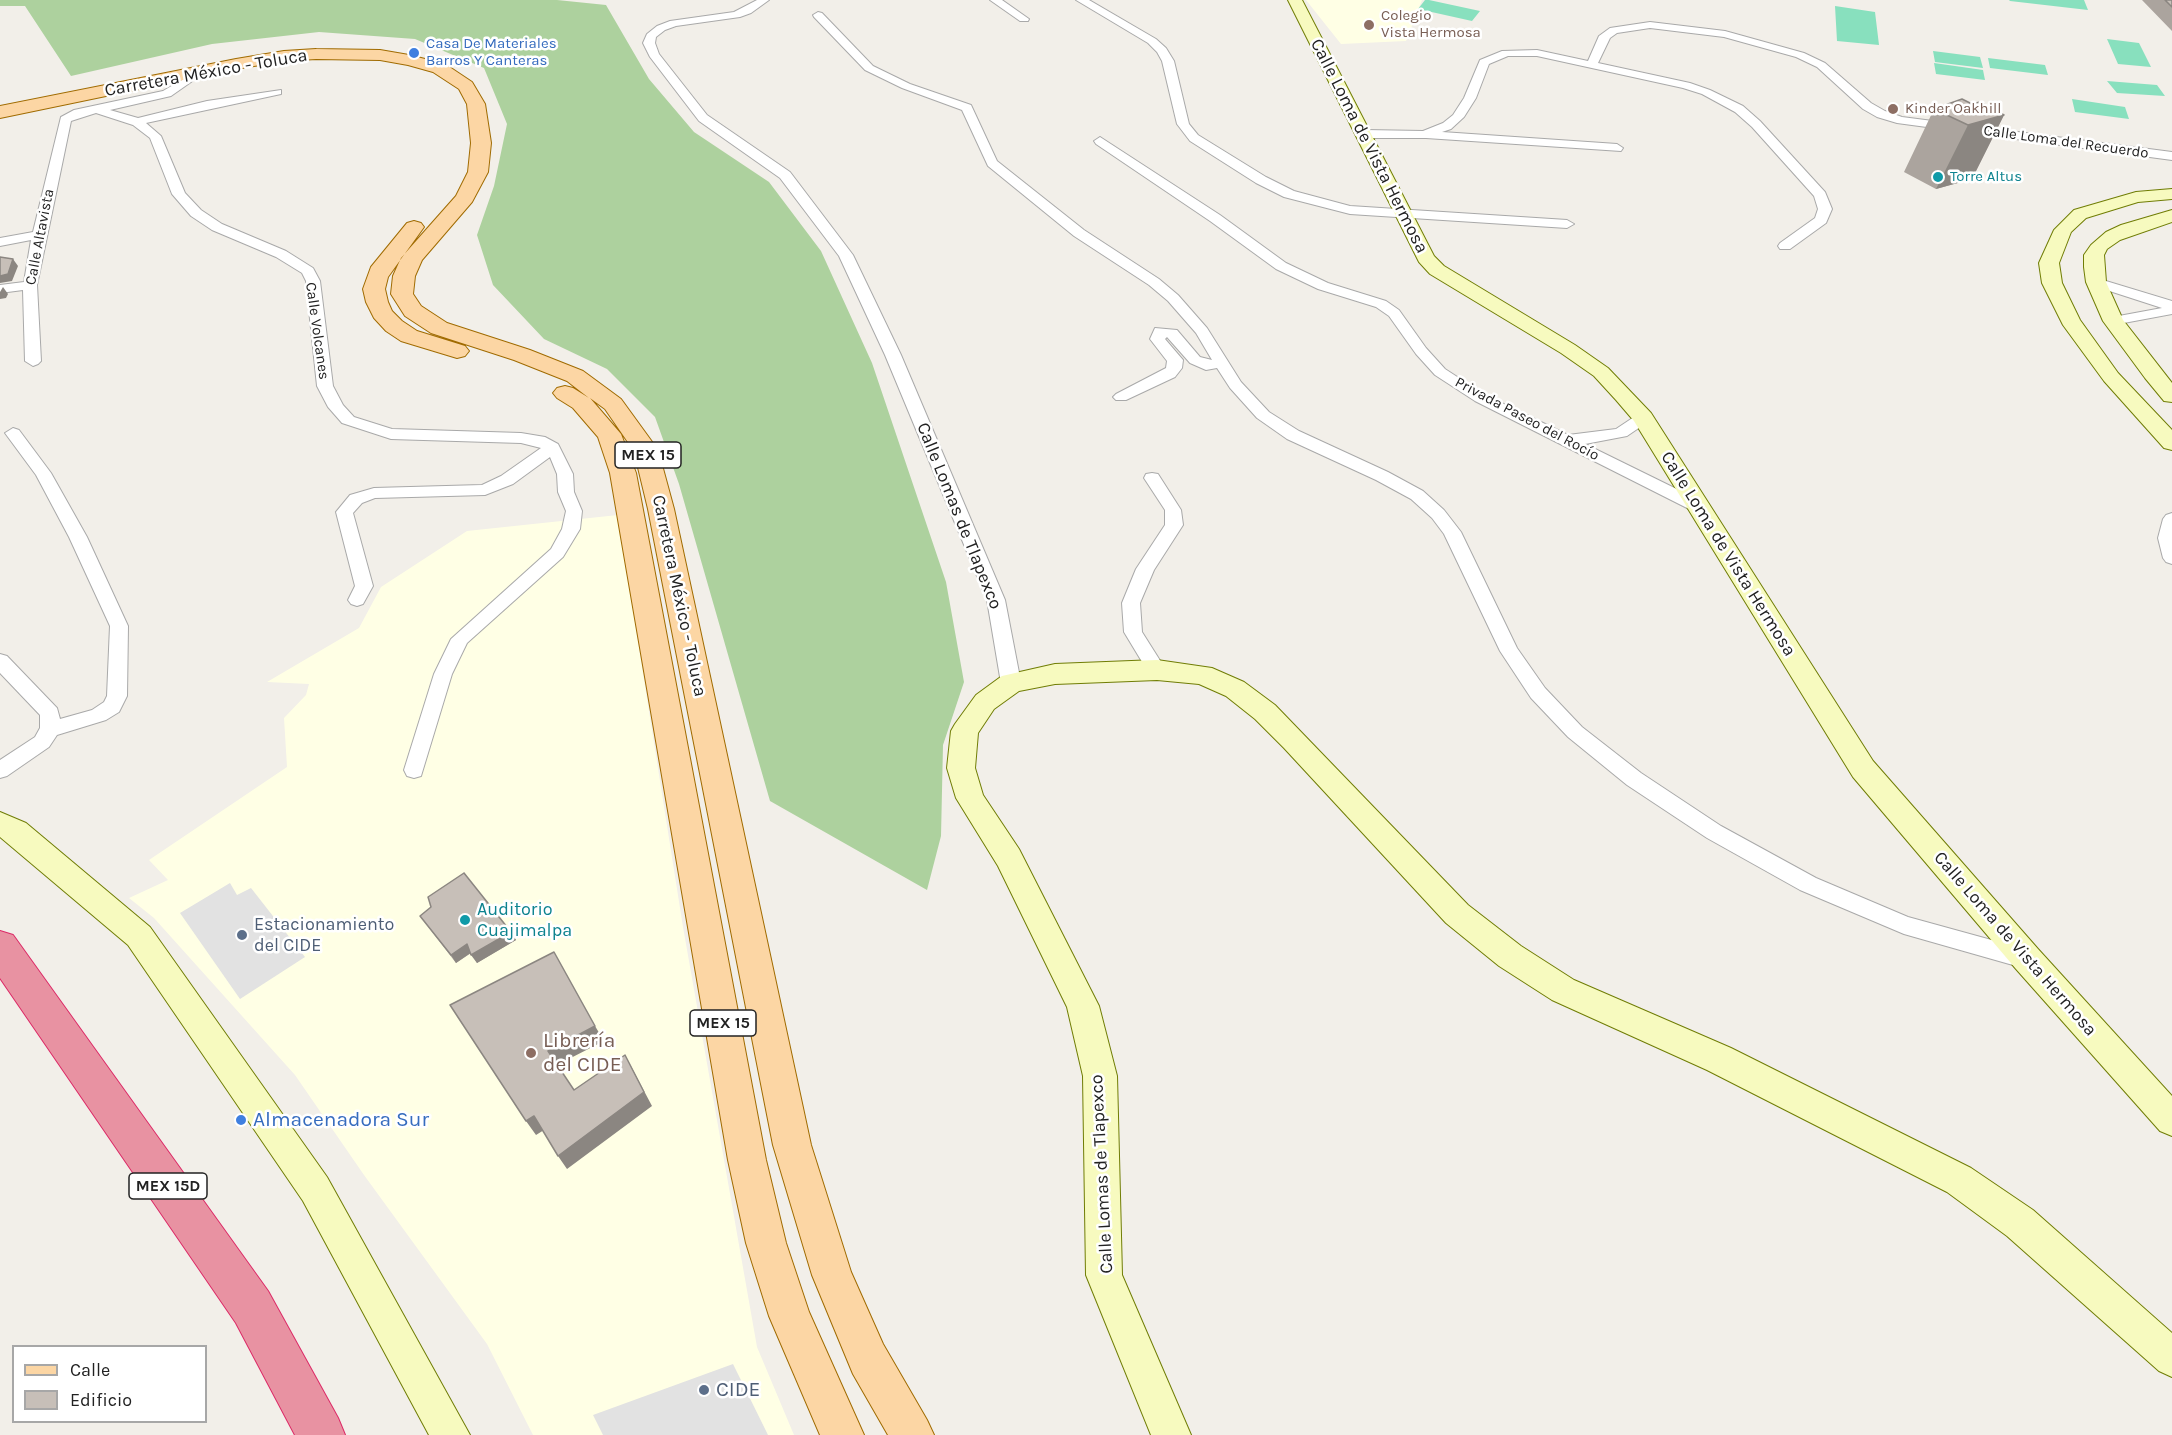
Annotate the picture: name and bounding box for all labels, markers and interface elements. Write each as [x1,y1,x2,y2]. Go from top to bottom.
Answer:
place label: Colegio Vista Hermosa [1381,7,1481,42]
marker: Colegio Vista Hermosa [1362,18,1376,32]
place label: Casa De Materiales Barros Y Canteras [426,35,557,70]
street label: Calle Loma de Vista Hermosa [1305,35,1433,257]
street label: Carretera México - Toluca [103,45,309,101]
marker: Casa De Materiales Barros Y Canteras [407,46,421,60]
place label: Kinder Oakhill [1905,100,2002,118]
marker: Kinder Oakhill [1886,102,1900,116]
street label: Calle Loma del Recuerdo [1982,122,2150,162]
place label: Torre Altus [1950,168,2022,186]
marker: Torre Altus [1931,170,1945,184]
street label: Calle Altavista [22,187,58,287]
street label: Calle Volcanes [301,281,333,381]
street label: Privada Paseo del Rocío [1452,373,1602,465]
street label: Calle Lomas de Tlapexco [912,419,1006,613]
road number: MEX 15 [615,442,681,468]
street label: Calle Loma de Vista Hermosa [1656,447,1800,661]
street label: Carretera México - Toluca [647,493,711,699]
street label: Calle Loma de Vista Hermosa [1929,847,2101,1041]
place label: Auditorio Cuajimalpa [477,899,572,942]
marker: Auditorio Cuajimalpa [458,913,472,927]
place label: Estacionamiento del CIDE [254,914,394,956]
marker: Estacionamiento del CIDE [235,928,249,942]
road number: MEX 15 [690,1010,756,1036]
place label: Librería del CIDE [543,1028,622,1078]
marker: Librería del CIDE [524,1046,538,1060]
street label: Calle Lomas de Tlapexco [1086,1074,1118,1274]
place label: Almacenadora Sur [253,1107,429,1133]
marker: Almacenadora Sur [234,1113,248,1127]
road number: MEX 15D [129,1173,207,1199]
legend [12,1345,207,1423]
text: Calle [70,1359,110,1381]
place label: CIDE [716,1377,760,1403]
marker: CIDE [697,1383,711,1397]
text: Edificio [70,1389,132,1411]

